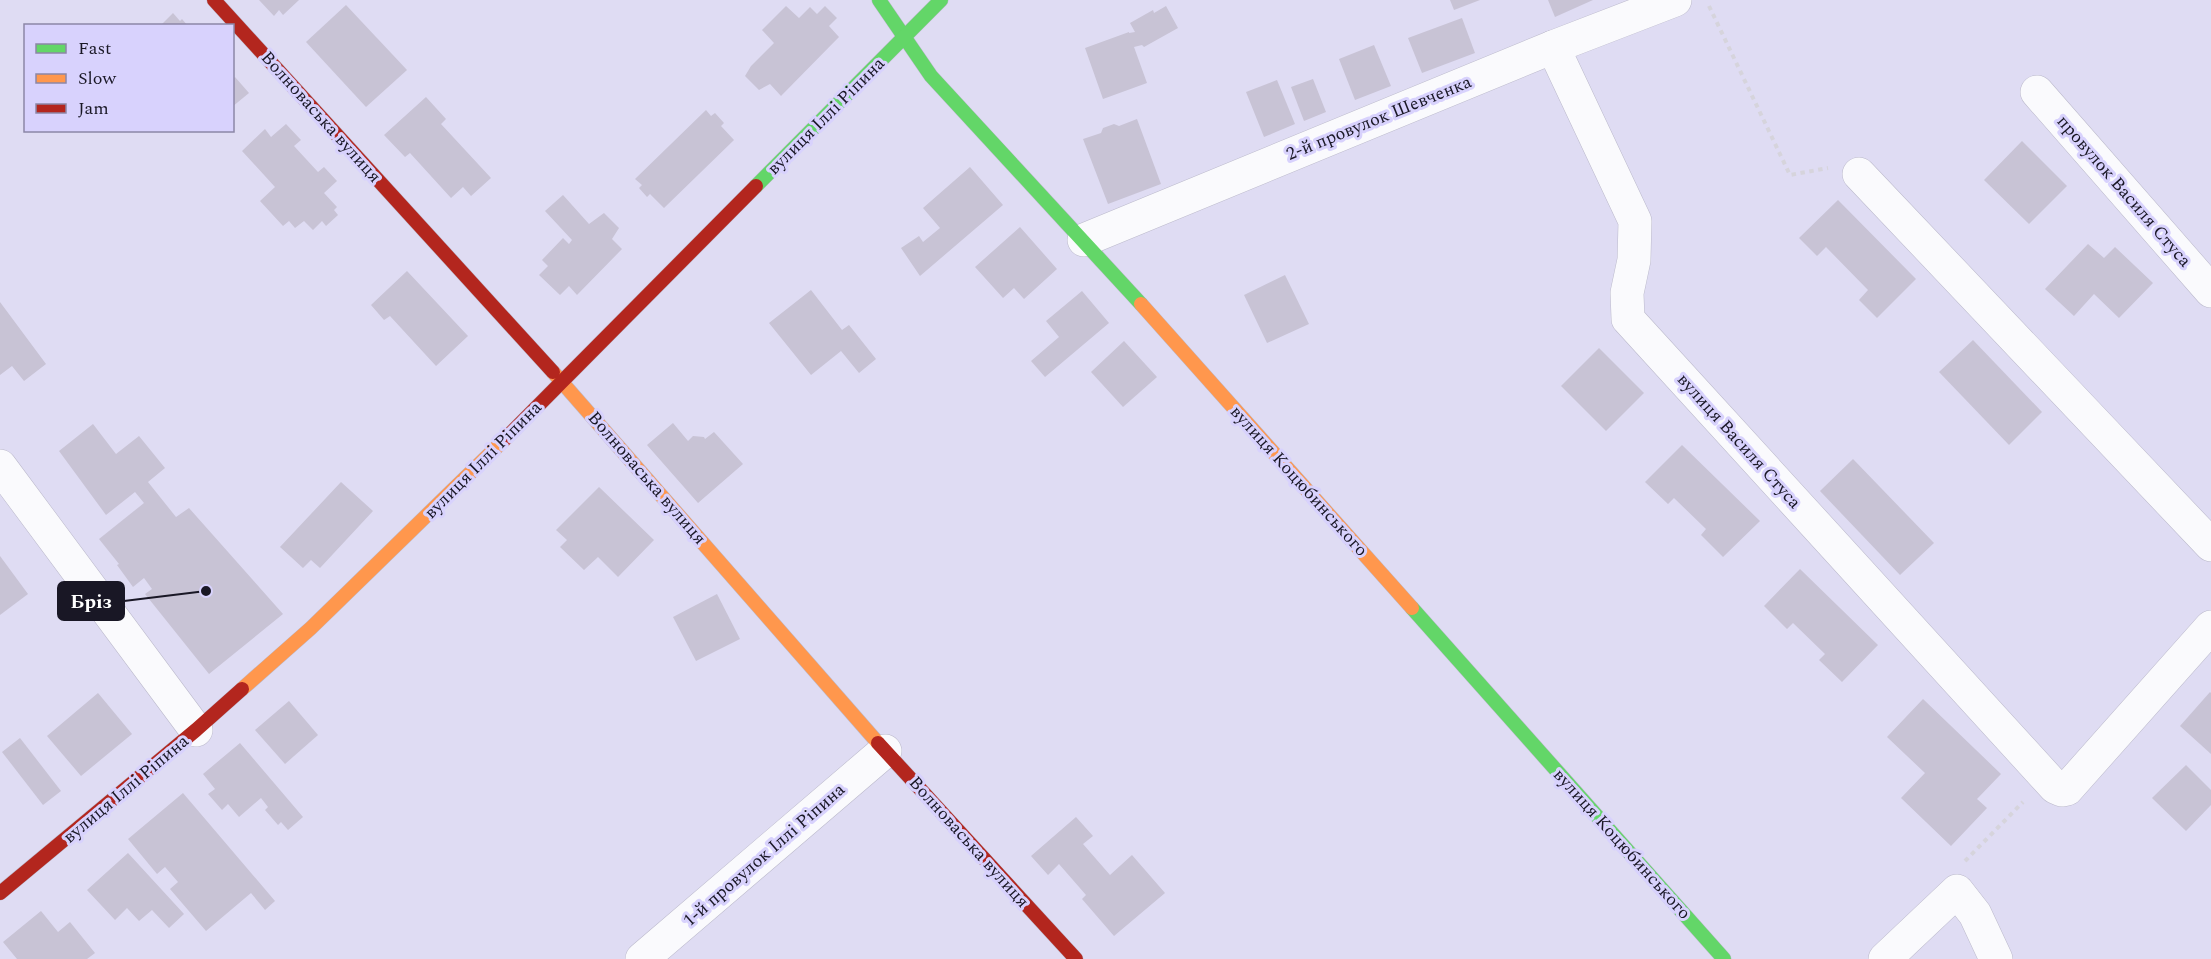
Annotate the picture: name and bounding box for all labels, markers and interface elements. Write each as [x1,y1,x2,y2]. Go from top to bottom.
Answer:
legend [24,24,234,132]
text: Fast [78,35,111,62]
street label: Волноваська вулиця [254,45,388,189]
street label: вулиця Іллі Ріпина [761,51,891,181]
text: Slow [78,65,117,92]
street label: 2-й провулок Шевченка [1282,68,1476,168]
text: Jam [78,95,109,122]
street label: провулок Василя Стуса [2050,109,2198,273]
street label: вулиця Василя Стуса [1671,367,1808,515]
street label: вулиця Іллі Ріпина [418,395,548,525]
street label: вулиця Коцюбинського [1224,399,1374,563]
street label: Волноваська вулиця [581,405,713,551]
callout: Бріз [58,582,124,620]
text: Бріз [70,587,112,617]
street label: вулиця Іллі Ріпина [57,728,195,850]
street label: вулиця Коцюбинського [1547,762,1697,926]
street label: Волноваська вулиця [902,770,1036,914]
street label: 1-й провулок Іллі Ріпина [677,777,851,933]

